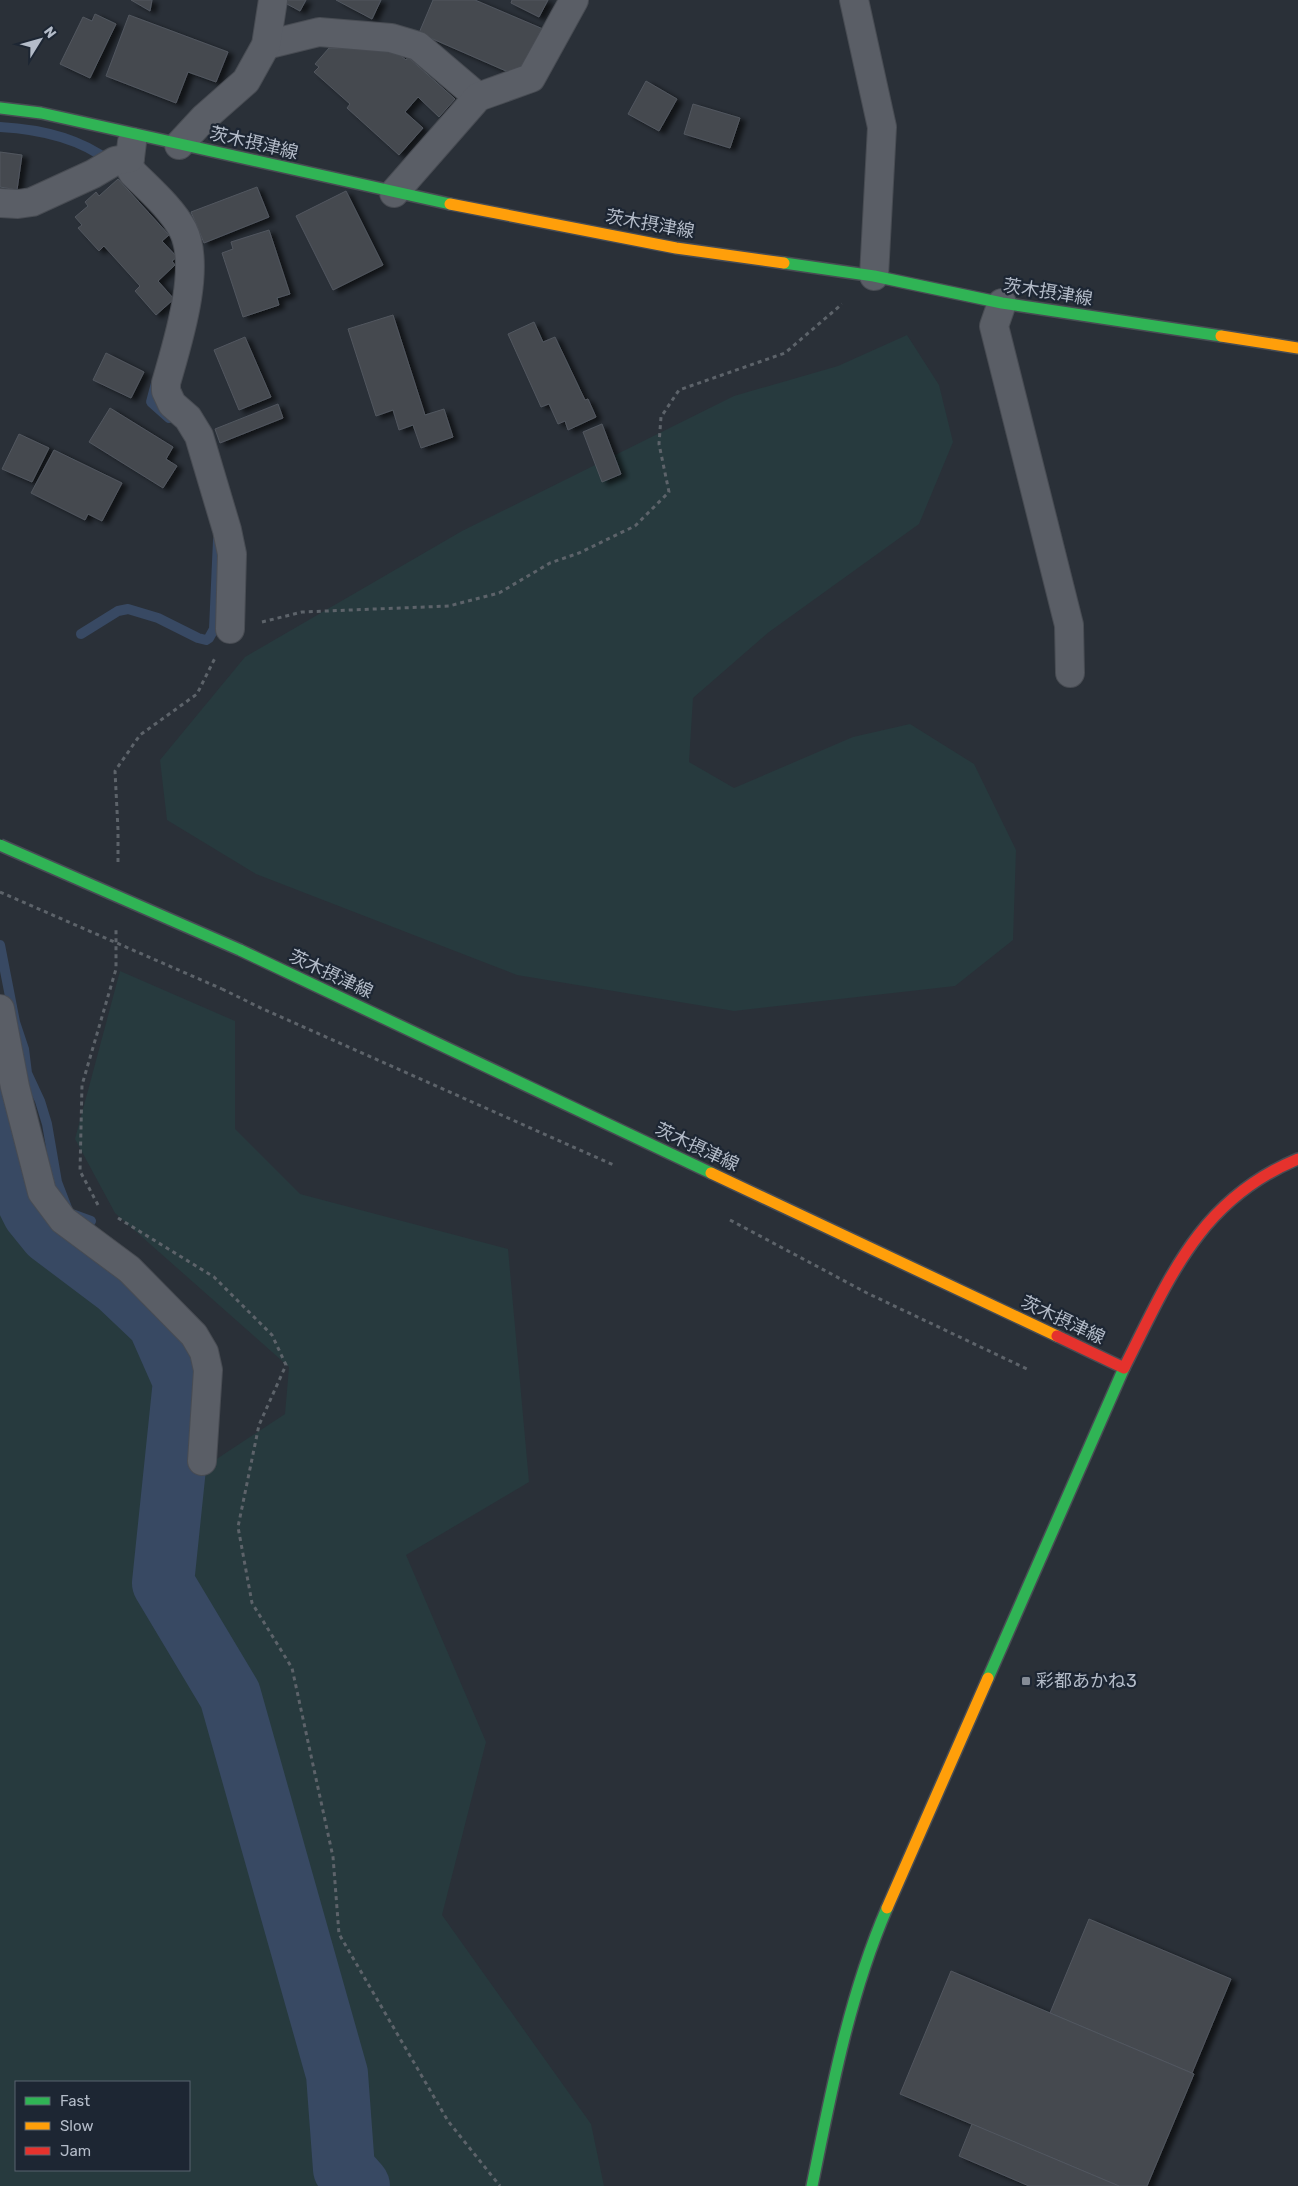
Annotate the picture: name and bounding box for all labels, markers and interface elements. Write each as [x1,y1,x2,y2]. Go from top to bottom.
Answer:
north arrow [15,15,65,65]
text: N [40,23,60,42]
street label: 茨木摂津線 [208,122,300,164]
street label: 茨木摂津線 [604,205,696,243]
street label: 茨木摂津線 [1002,274,1094,310]
street label: 茨木摂津線 [286,945,376,1003]
street label: 茨木摂津線 [652,1118,742,1176]
street label: 茨木摂津線 [1018,1291,1108,1349]
place label: 彩都あかね3 [1036,1670,1137,1692]
marker: 彩都あかね3 [1020,1675,1032,1687]
legend [15,2081,190,2171]
text: Fast [60,2092,90,2110]
text: Slow [60,2117,93,2135]
text: Jam [60,2142,91,2160]

